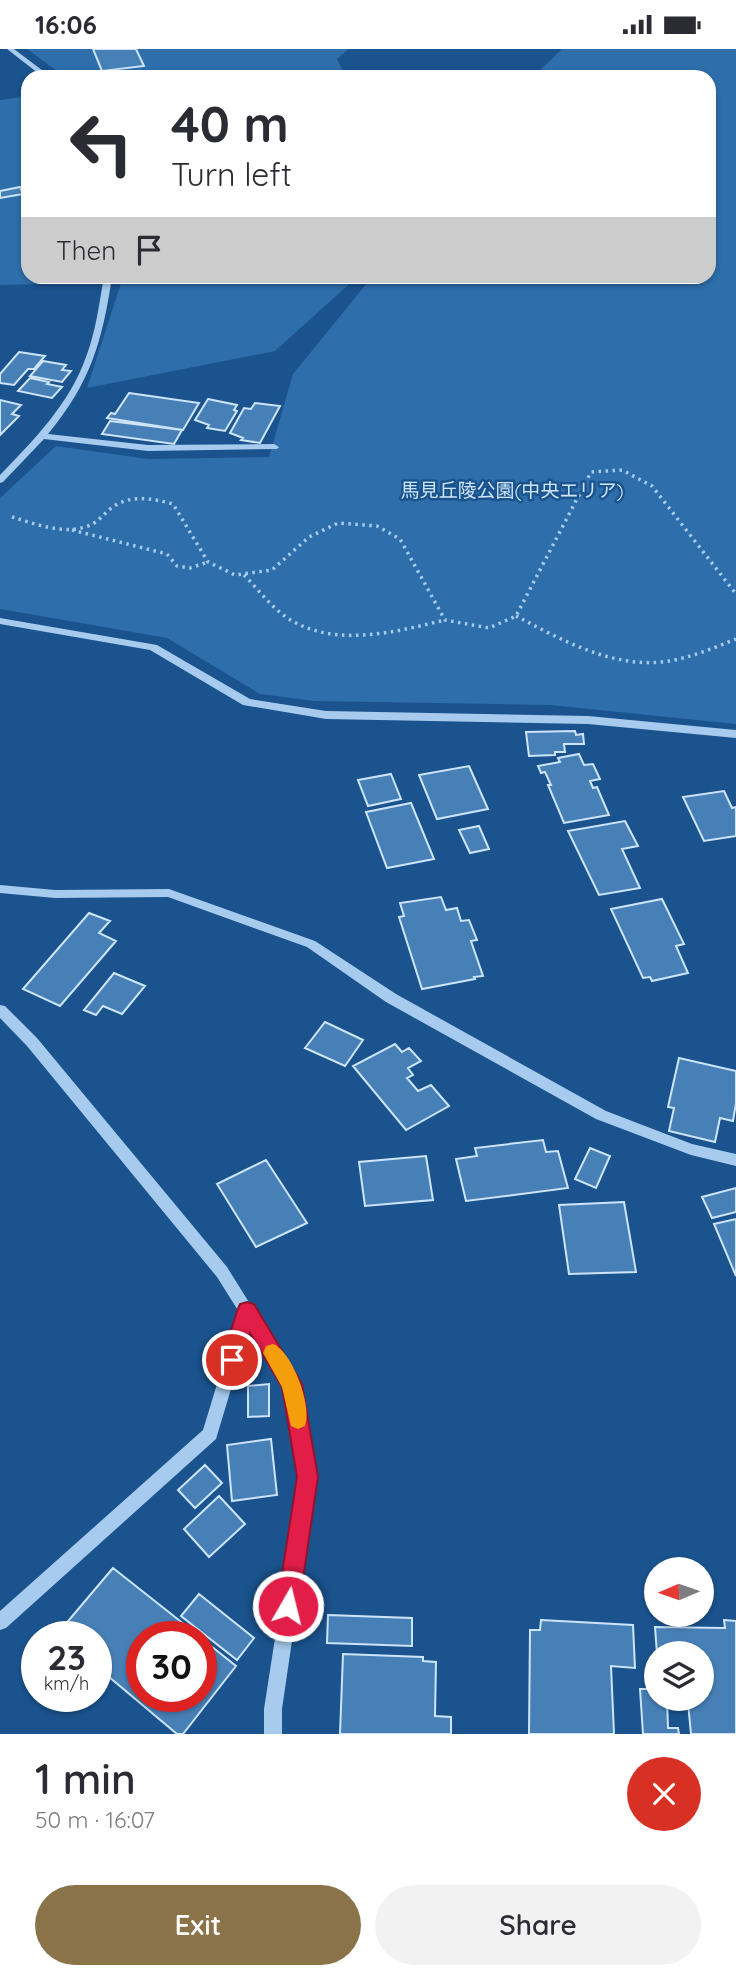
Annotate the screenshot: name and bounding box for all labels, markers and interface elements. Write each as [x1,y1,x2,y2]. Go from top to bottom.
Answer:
text: 16:06 [35,8,97,41]
text: 40 m [171,93,289,154]
icon: left [56,98,147,189]
text: Turn left [171,154,292,194]
icon: arrive [130,231,168,269]
text: Then [56,234,116,267]
park label: 馬見丘陵公園(中央エリア) [400,478,624,502]
pin [202,1330,262,1390]
icon: arrive [213,1341,251,1379]
north arrow [644,1557,714,1627]
map controls [644,1557,714,1711]
position arrow [251,1569,325,1643]
speed limit sign: 30 [126,1621,217,1712]
text: 23 [47,1635,86,1679]
button: layers [644,1641,714,1711]
text: km/h [44,1672,89,1695]
text: 1 min [35,1752,136,1805]
button: close [627,1757,701,1831]
text: 50 m · 16:07 [35,1805,155,1834]
button: Exit [35,1885,361,1965]
button: Share [375,1885,701,1965]

